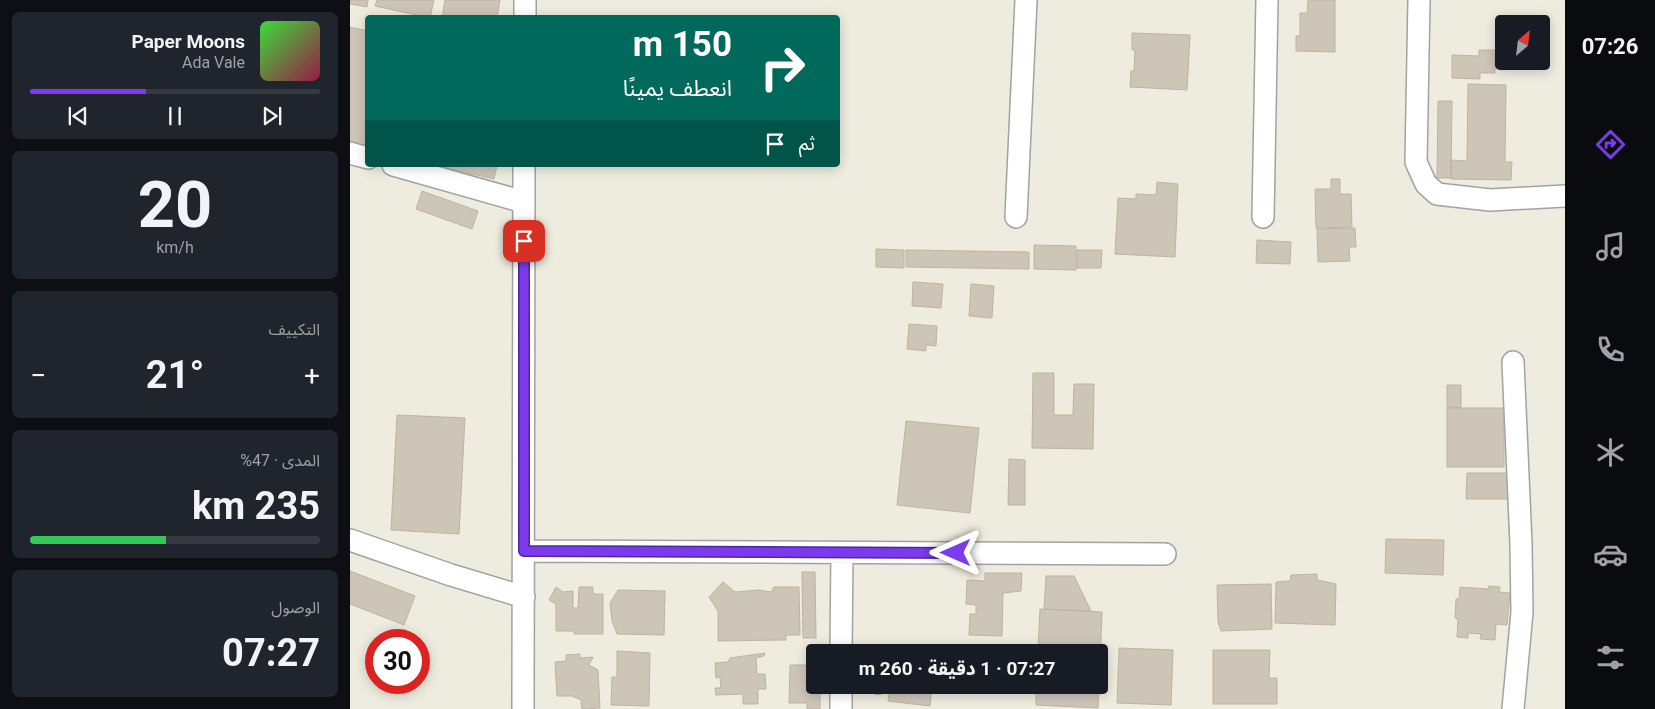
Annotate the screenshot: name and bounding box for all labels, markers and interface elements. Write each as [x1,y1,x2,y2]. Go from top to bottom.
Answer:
north arrow [1495,15,1550,70]
map controls [1495,15,1550,70]
text: 150 m [633,24,732,65]
text: Paper Moons [132,30,245,53]
text: 07:26 [1582,34,1638,59]
icon: right [750,35,815,100]
text: Ada Vale [182,53,245,72]
text: انعطف يمينًا [623,76,732,101]
icon: previous [64,102,92,130]
icon: pause [161,102,189,130]
icon: next [258,102,286,130]
icon: directions [1593,127,1628,162]
icon: arrive [761,130,789,158]
text: ثم [799,132,815,155]
text: 20 [138,167,212,243]
pin [503,220,545,262]
icon: arrive [510,227,538,255]
icon: music [1593,229,1628,264]
text: km/h [156,238,194,257]
text: التكييف [268,320,320,339]
icon: phone [1593,332,1628,367]
text: 21° [146,353,204,397]
text: − [30,359,46,392]
text: + [304,359,320,392]
icon: climate [1593,435,1628,470]
text: المدى · 47% [240,451,320,470]
text: 235 km [192,484,320,528]
position arrow [929,526,981,578]
icon: car [1593,537,1628,572]
text: الوصول [271,598,320,617]
speed limit sign: 30 [365,629,430,694]
text: 07:27 [222,631,320,675]
icon: filters [1593,640,1628,675]
text: 07:27 · 1 دقيقة · 260 m [859,657,1055,680]

